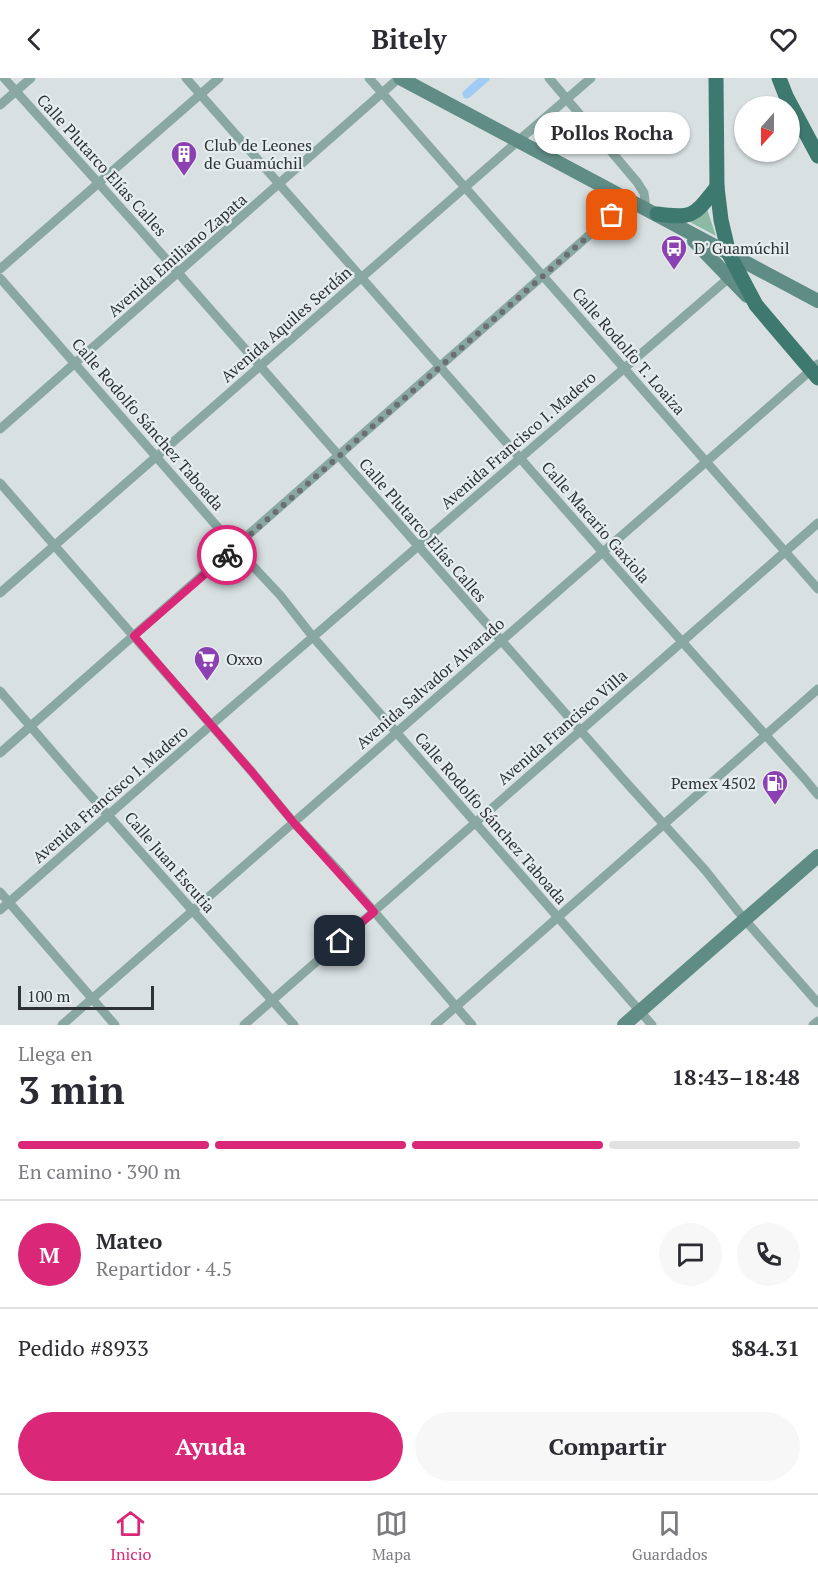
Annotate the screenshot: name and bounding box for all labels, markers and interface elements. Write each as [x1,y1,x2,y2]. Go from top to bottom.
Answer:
text: Bitely [372,21,446,57]
icon: back [18,23,51,56]
icon: heart [767,23,800,56]
street label: Calle Plutarco Elías Calles [32,89,172,241]
north arrow [734,96,800,162]
map controls [734,96,800,162]
callout: Pollos Rocha [534,113,690,155]
text: Pollos Rocha [551,119,673,146]
place label: Club de Leones de Guamúchil [204,134,312,174]
building icon: Club de Leones de Guamúchil [169,139,199,177]
street label: Avenida Emiliano Zapata [103,188,251,322]
pin [586,189,637,240]
icon: bag [595,198,628,231]
bus stop icon: D' Guamúchil [659,233,689,271]
place label: D' Guamúchil [694,237,790,259]
street label: Avenida Aquiles Serdán [216,261,356,387]
street label: Calle Rodolfo T. Loaiza [567,282,691,420]
street label: Calle Rodolfo Sánchez Taboada [67,333,229,515]
street label: Avenida Francisco I. Madero [435,366,601,514]
street label: Calle Plutarco Elías Calles [354,453,492,607]
street label: Calle Macario Gaxiola [537,456,655,588]
courier [197,525,257,585]
icon: bike [211,539,244,572]
street label: Avenida Salvador Alvarado [351,612,509,754]
supermarket icon: Oxxo [192,644,222,682]
place label: Oxxo [226,648,263,670]
street label: Avenida Francisco Villa [492,664,632,790]
street label: Avenida Francisco I. Madero [27,720,193,868]
street label: Calle Rodolfo Sánchez Taboada [410,727,572,909]
fuel station icon: Pemex 4502 [760,768,790,806]
place label: Pemex 4502 [671,772,756,794]
street label: Calle Juan Escutia [120,807,220,917]
pin [314,915,365,966]
icon: home [323,924,356,957]
scale bar [18,983,154,1010]
text: 100 m [27,985,70,1007]
text: Llega en [18,1040,92,1067]
text: 18:43–18:48 [672,1062,800,1091]
text: 3 min [18,1063,125,1115]
text: En camino · 390 m [18,1158,181,1185]
button: chat [659,1223,722,1286]
button: phone [737,1223,800,1286]
text: Mateo [96,1226,162,1255]
text: M [39,1240,60,1269]
text: Repartidor · 4.5 [96,1255,232,1282]
text: Pedido #8933 [18,1333,149,1362]
text: $84.31 [731,1333,800,1362]
button: Ayuda [18,1412,403,1481]
button: Compartir [415,1412,800,1481]
tab: Inicio [110,1507,151,1565]
tab: Mapa [372,1507,411,1565]
tab: Guardados [632,1507,708,1565]

